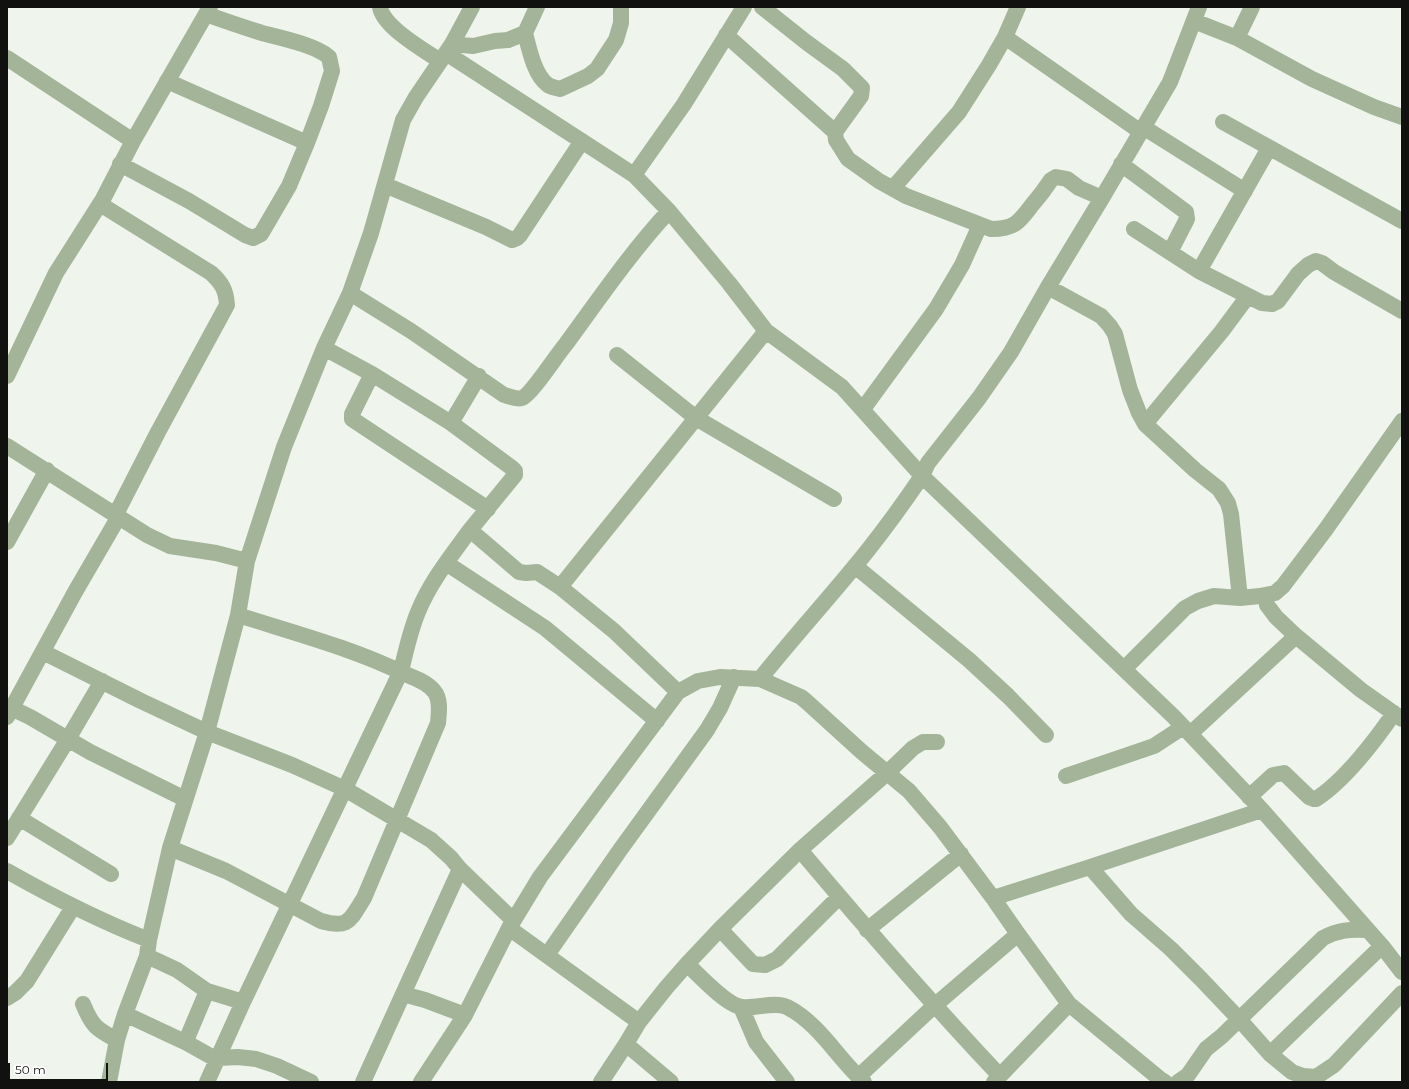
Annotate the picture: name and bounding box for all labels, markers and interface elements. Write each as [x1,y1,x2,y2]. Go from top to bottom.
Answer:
scale bar [10,1055,110,1081]
text: 50 m [15,1062,46,1077]

